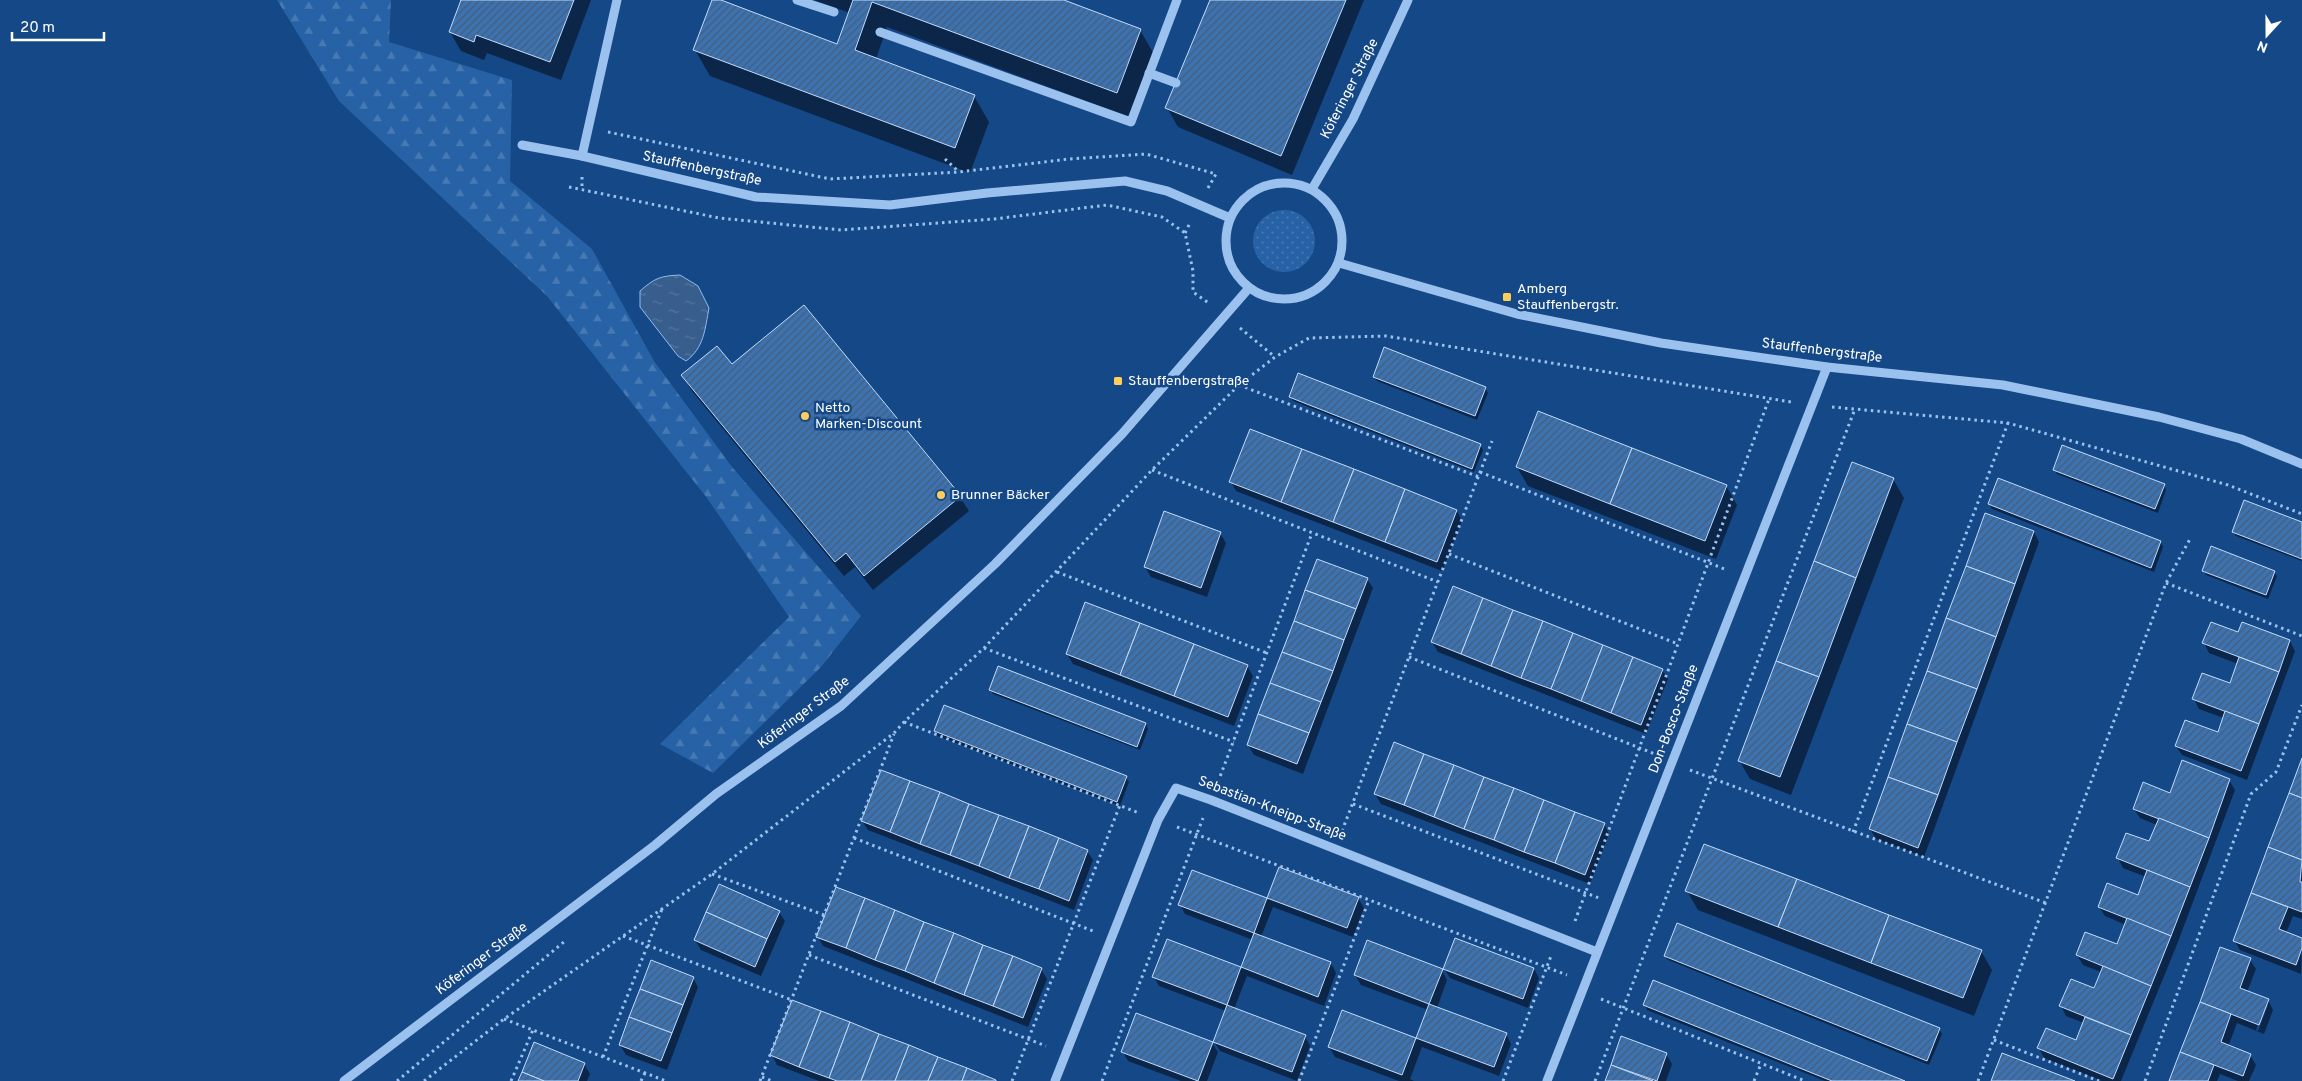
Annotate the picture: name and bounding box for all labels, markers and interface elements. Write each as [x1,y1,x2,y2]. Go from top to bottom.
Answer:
scale bar [12,10,105,42]
north arrow [2242,10,2292,60]
text: 20 m [20,19,55,38]
street label: Köferinger Straße [1317,36,1383,142]
text: N [2255,36,2271,55]
street label: Stauffenbergstraße [641,148,763,190]
place label: Amberg Stauffenbergstr. [1517,281,1619,314]
marker: Amberg Stauffenbergstr. [1501,291,1513,303]
street label: Stauffenbergstraße [1761,335,1883,367]
place label: Stauffenbergstraße [1128,373,1249,390]
marker: Stauffenbergstraße [1112,375,1124,387]
place label: Netto Marken-Discount [815,400,922,433]
marker: Netto Marken-Discount [799,410,811,422]
place label: Brunner Bäcker [951,487,1050,504]
marker: Brunner Bäcker [935,489,947,501]
street label: Don-Bosco-Straße [1645,662,1703,776]
street label: Köferinger Straße [755,673,853,753]
street label: Sebastian-Kneipp-Straße [1195,773,1349,845]
street label: Köferinger Straße [433,919,531,999]

